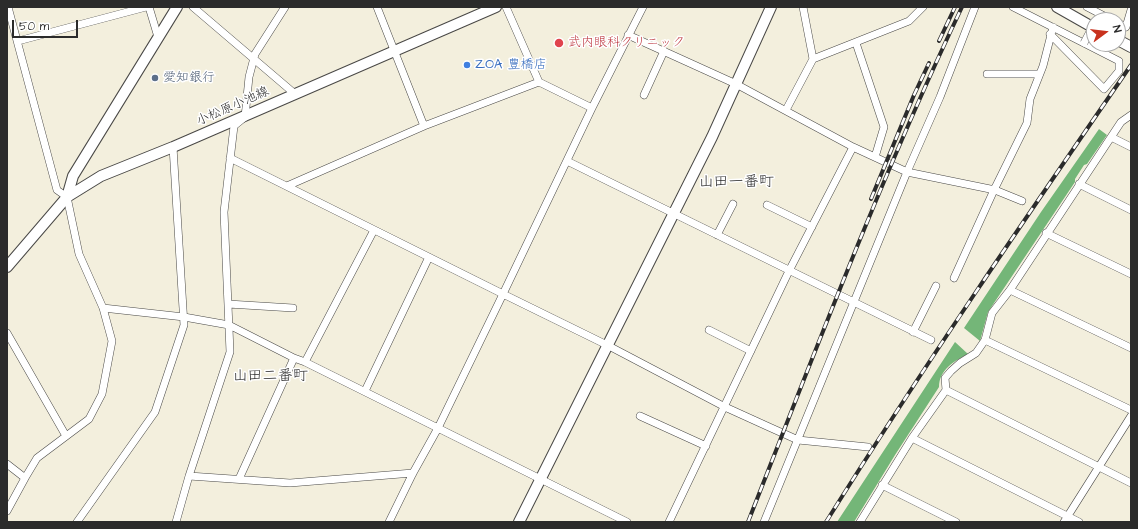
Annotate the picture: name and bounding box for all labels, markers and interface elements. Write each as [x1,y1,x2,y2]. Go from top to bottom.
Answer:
scale bar [14,12,80,38]
north arrow [1086,12,1126,52]
text: 50 m [19,18,49,35]
text: N [1109,24,1125,34]
place label: 武内眼科クリニック [568,35,685,51]
marker: 武内眼科クリニック [553,37,565,49]
place label: ZOA 豊橋店 [475,57,546,73]
marker: ZOA 豊橋店 [462,60,472,70]
place label: 愛知銀行 [163,70,215,86]
marker: 愛知銀行 [150,73,160,83]
street label: 小松原小池線 [194,84,272,130]
district label: 山田一番町 [699,174,773,192]
district label: 山田二番町 [233,368,307,386]

